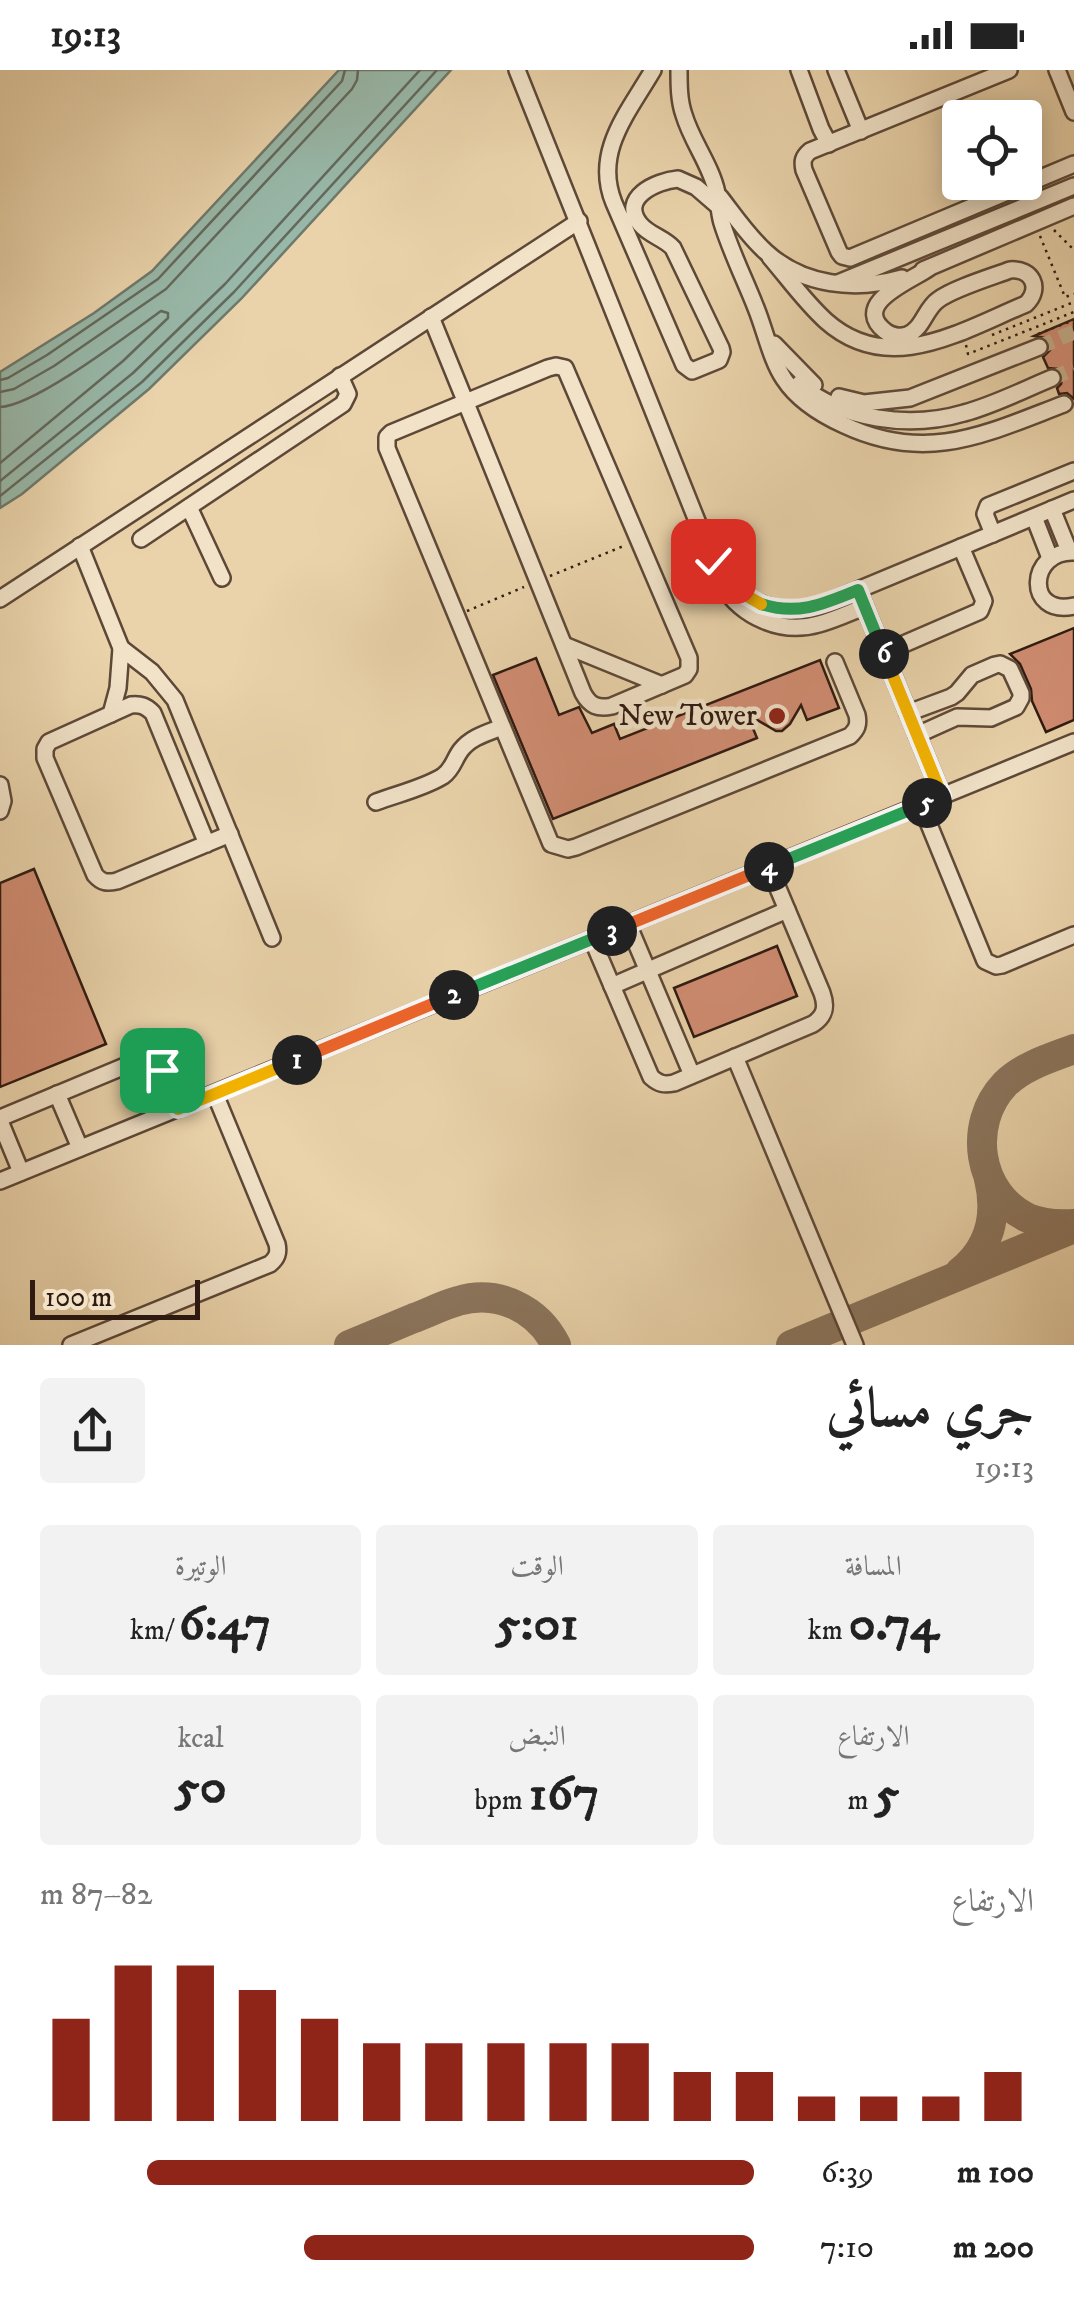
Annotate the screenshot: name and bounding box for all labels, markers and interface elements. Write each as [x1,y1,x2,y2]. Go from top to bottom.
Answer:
text: 19:13 [50,11,121,59]
map controls [942,100,1042,200]
button: locate [942,100,1042,200]
pin [671,519,756,604]
icon: check [686,534,741,589]
pin: 6 [859,629,909,679]
text: 6 [877,636,891,671]
place label: New Tower [618,698,757,735]
marker: New Tower [766,705,788,727]
pin: 5 [902,778,952,828]
text: 5 [920,785,934,820]
pin: 4 [744,842,794,892]
text: 4 [761,849,777,884]
pin: 3 [587,906,637,956]
text: 3 [607,913,617,948]
pin: 2 [429,970,479,1020]
text: 2 [447,977,461,1012]
pin [120,1028,205,1113]
pin: 1 [272,1035,322,1085]
text: 1 [292,1042,302,1077]
icon: arrive [135,1043,190,1098]
scale bar [30,1275,200,1320]
text: 100 m [45,1280,112,1315]
text: جري مسائي [826,1376,1034,1445]
button: share [40,1378,145,1483]
text: 19:13 [974,1448,1034,1488]
text: الوتيرة [175,1549,227,1584]
text: الوقت [510,1549,564,1584]
text: المسافة [845,1549,902,1584]
text: 6:47 [179,1593,271,1656]
text: 5:01 [496,1593,578,1656]
text: 0.74 [849,1593,939,1656]
text: /km [130,1613,179,1648]
text: km [808,1613,849,1648]
text: النبض [508,1719,566,1754]
text: الارتفاع [837,1719,910,1754]
text: kcal [178,1721,224,1756]
text: 50 [175,1756,227,1819]
text: 167 [529,1763,599,1826]
text: 5 [874,1763,899,1826]
text: bpm [475,1783,529,1818]
text: m [847,1783,874,1818]
text: 82–87 m [40,1875,152,1915]
text: الارتفاع [951,1882,1034,1922]
text: 6:39 [821,2153,874,2193]
text: 100 m [957,2153,1034,2193]
text: 7:10 [820,2228,874,2268]
text: 200 m [953,2228,1034,2268]

